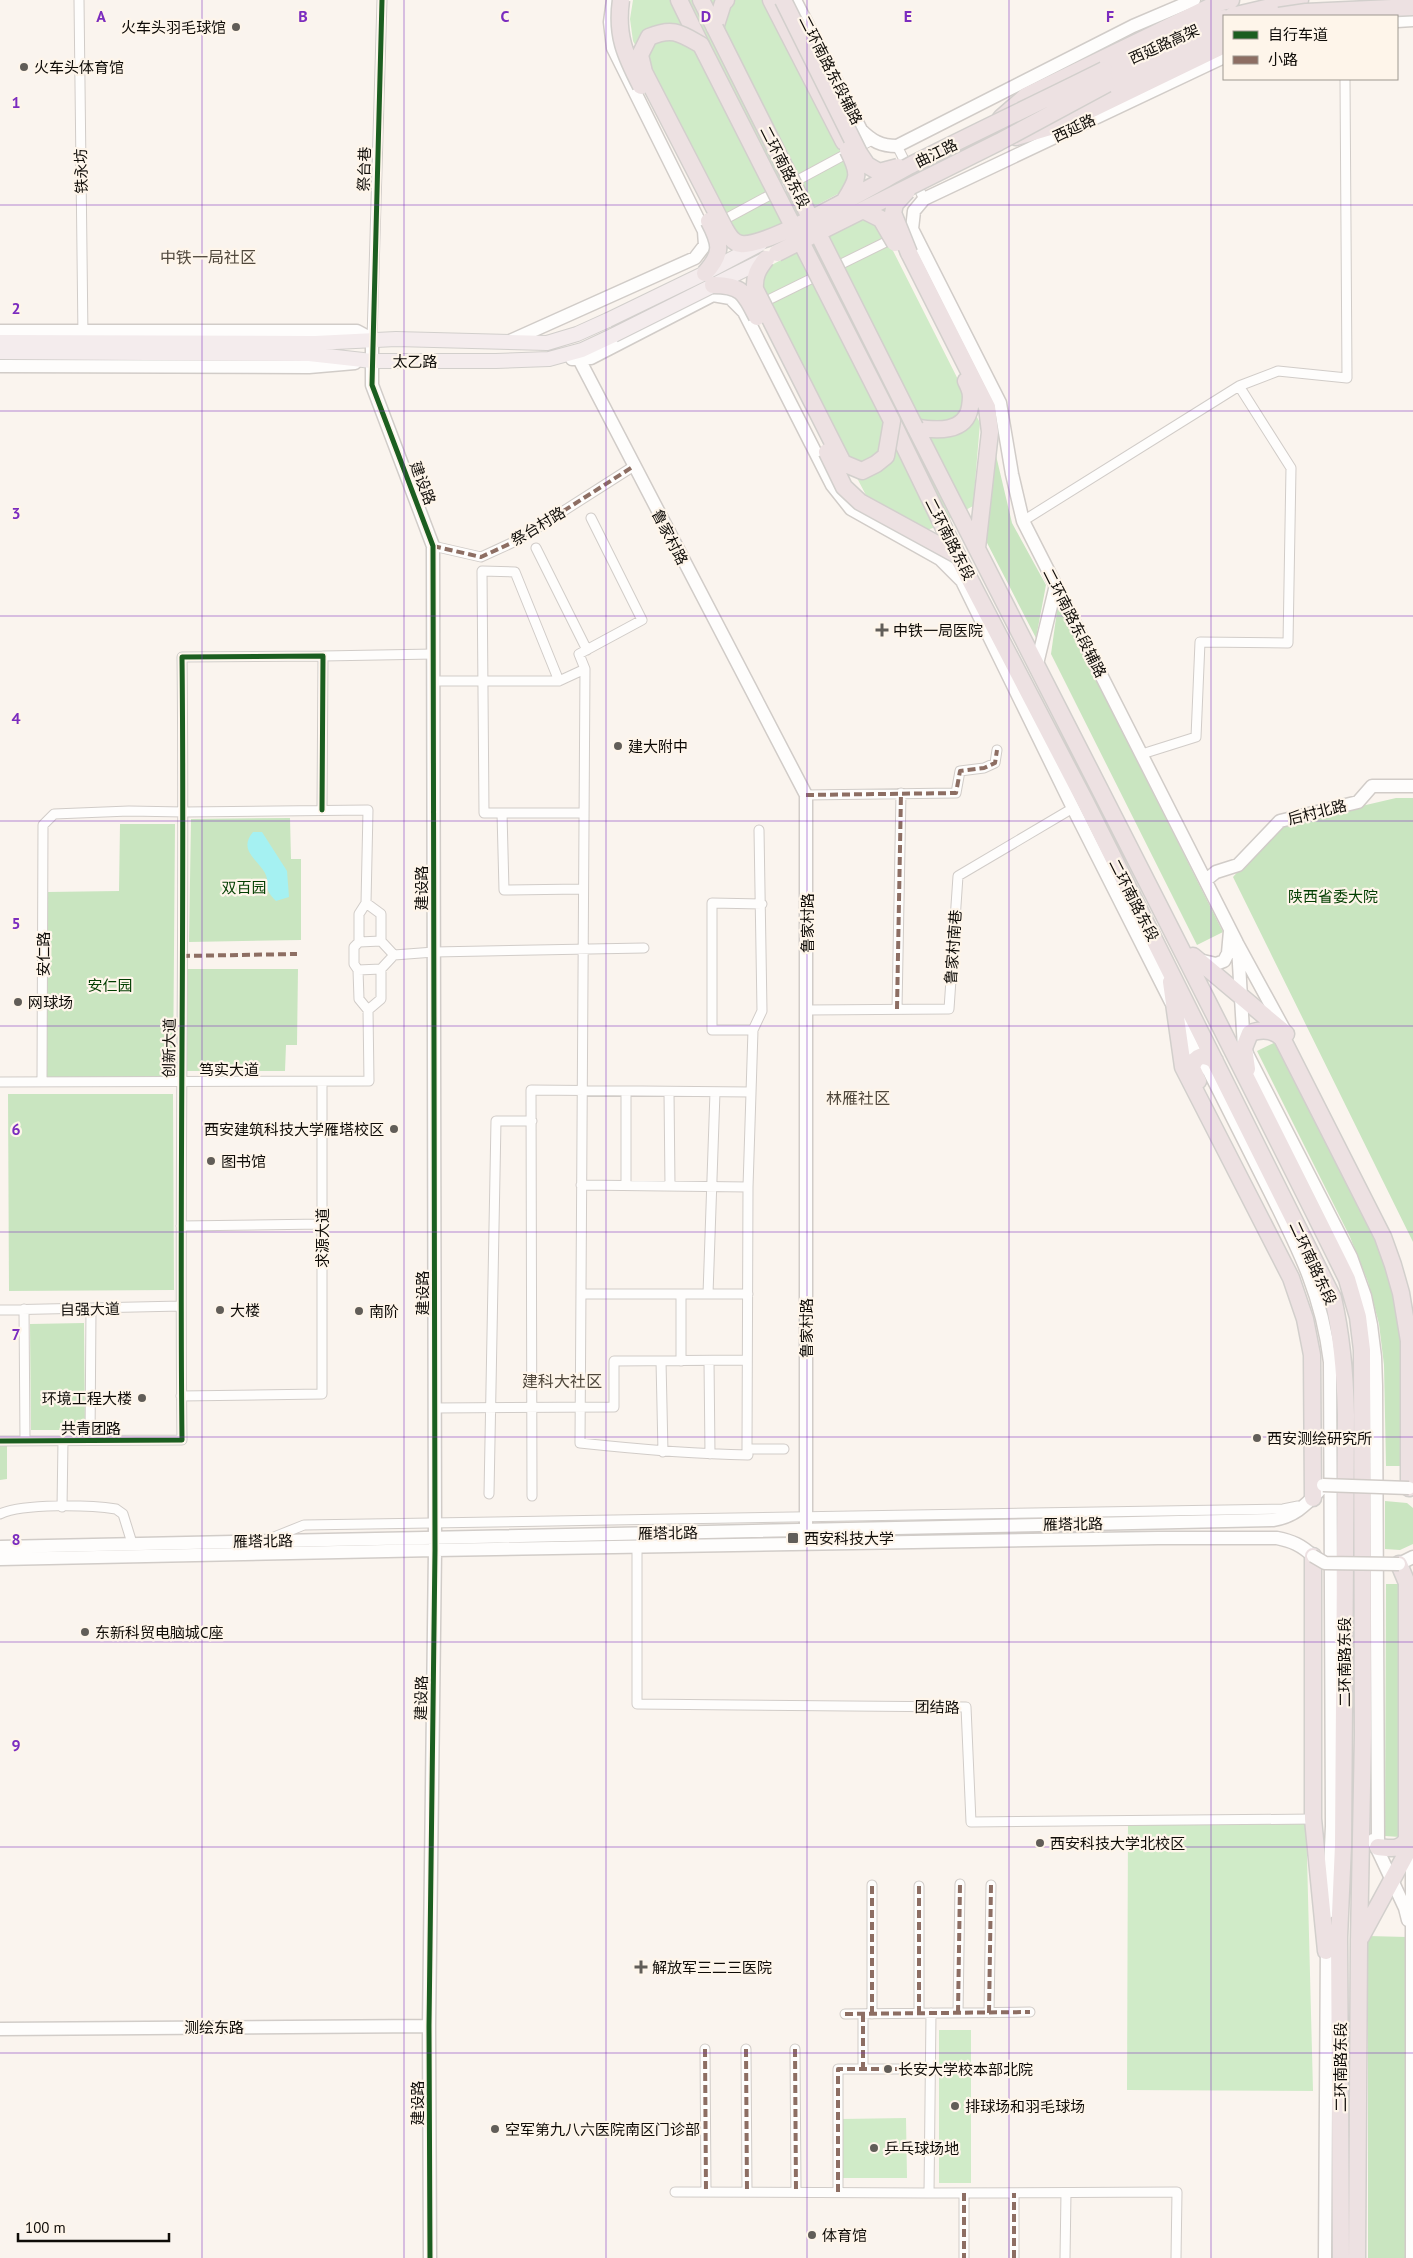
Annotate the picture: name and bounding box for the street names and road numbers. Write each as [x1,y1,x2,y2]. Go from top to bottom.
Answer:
street label: 二环南路东段辅路 [795,12,867,128]
street label: 西延路高架 [1126,20,1202,68]
street label: 西延路 [1050,110,1098,146]
street label: 二环南路东段 [756,123,814,211]
street label: 曲江路 [912,135,960,171]
street label: 祭台巷 [354,146,374,192]
street label: 铁永坊 [71,148,91,194]
street label: 太乙路 [392,352,438,371]
street label: 建设路 [406,459,440,507]
street label: 二环南路东段 [921,495,979,583]
street label: 祭台村路 [507,502,569,550]
street label: 鲁家村路 [648,506,692,568]
street label: 二环南路东段辅路 [1039,565,1111,681]
street label: 后村北路 [1286,796,1348,828]
street label: 二环南路东段 [1105,856,1163,944]
street label: 建设路 [412,865,431,911]
street label: 鲁家村路 [798,893,817,953]
street label: 鲁家村南巷 [941,909,965,985]
street label: 安仁路 [34,931,53,977]
street label: 创新大道 [159,1018,179,1078]
street label: 笃实大道 [199,1060,259,1079]
street label: 求源大道 [313,1208,332,1268]
street label: 二环南路东段 [1285,1218,1341,1308]
street label: 建设路 [413,1270,432,1316]
street label: 鲁家村路 [797,1298,816,1358]
street label: 自强大道 [60,1299,120,1319]
street label: 共青团路 [61,1419,121,1438]
street label: 雁塔北路 [1043,1514,1103,1534]
street label: 雁塔北路 [638,1523,698,1543]
street label: 雁塔北路 [233,1531,293,1551]
street label: 二环南路东段 [1335,1617,1354,1707]
street label: 建设路 [411,1675,431,1721]
street label: 团结路 [914,1697,960,1717]
street label: 测绘东路 [184,2018,244,2037]
street label: 二环南路东段 [1331,2022,1350,2112]
street label: 建设路 [408,2080,427,2126]

